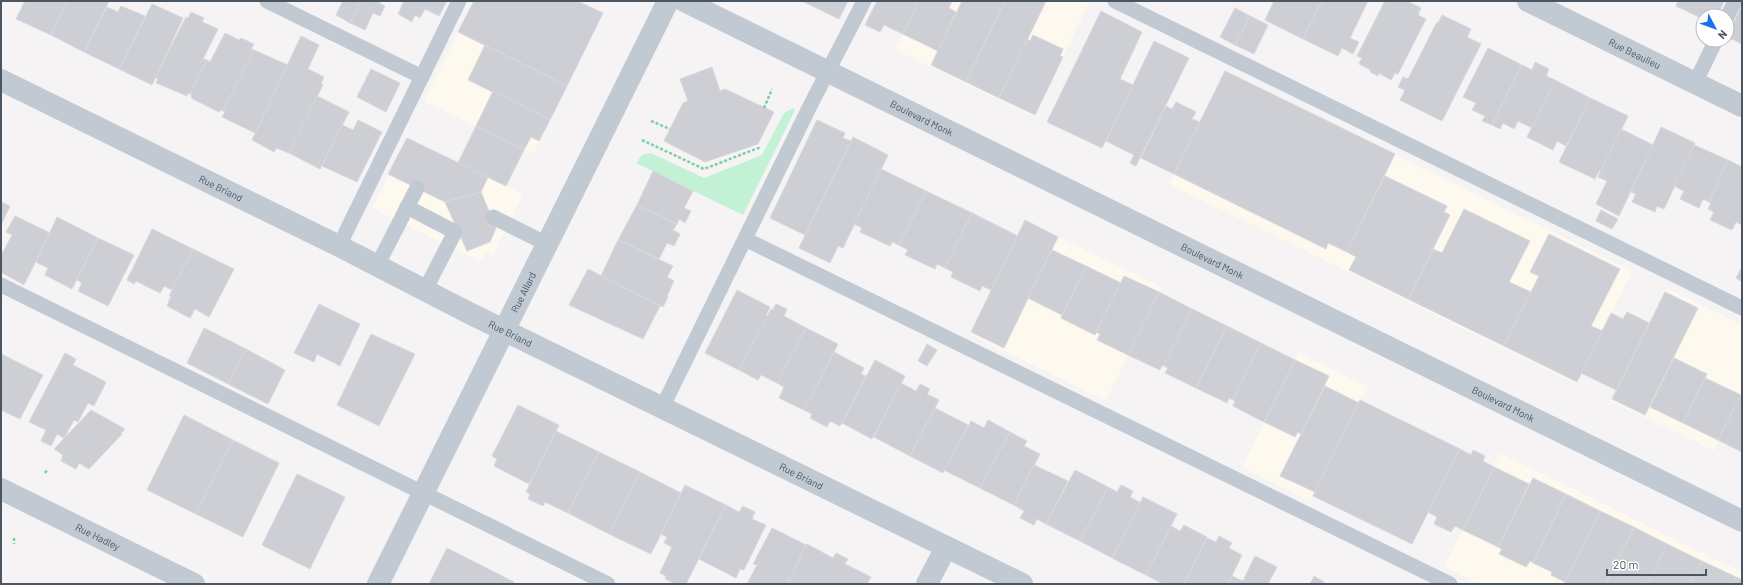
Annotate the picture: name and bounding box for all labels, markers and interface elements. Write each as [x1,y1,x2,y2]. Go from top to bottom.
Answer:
north arrow [1695,8,1735,48]
text: N [1716,28,1730,42]
street label: Rue Beaulieu [1607,36,1663,71]
street label: Boulevard Monk [888,97,955,138]
street label: Rue Briand [197,172,245,204]
street label: Boulevard Monk [1179,240,1246,281]
street label: Rue Allard [508,270,538,314]
street label: Rue Briand [487,318,534,349]
street label: Boulevard Monk [1470,383,1537,424]
street label: Rue Briand [778,460,825,492]
street label: Rue Hadley [74,521,122,553]
scale bar [1607,551,1706,577]
text: 20 m [1613,557,1639,571]

